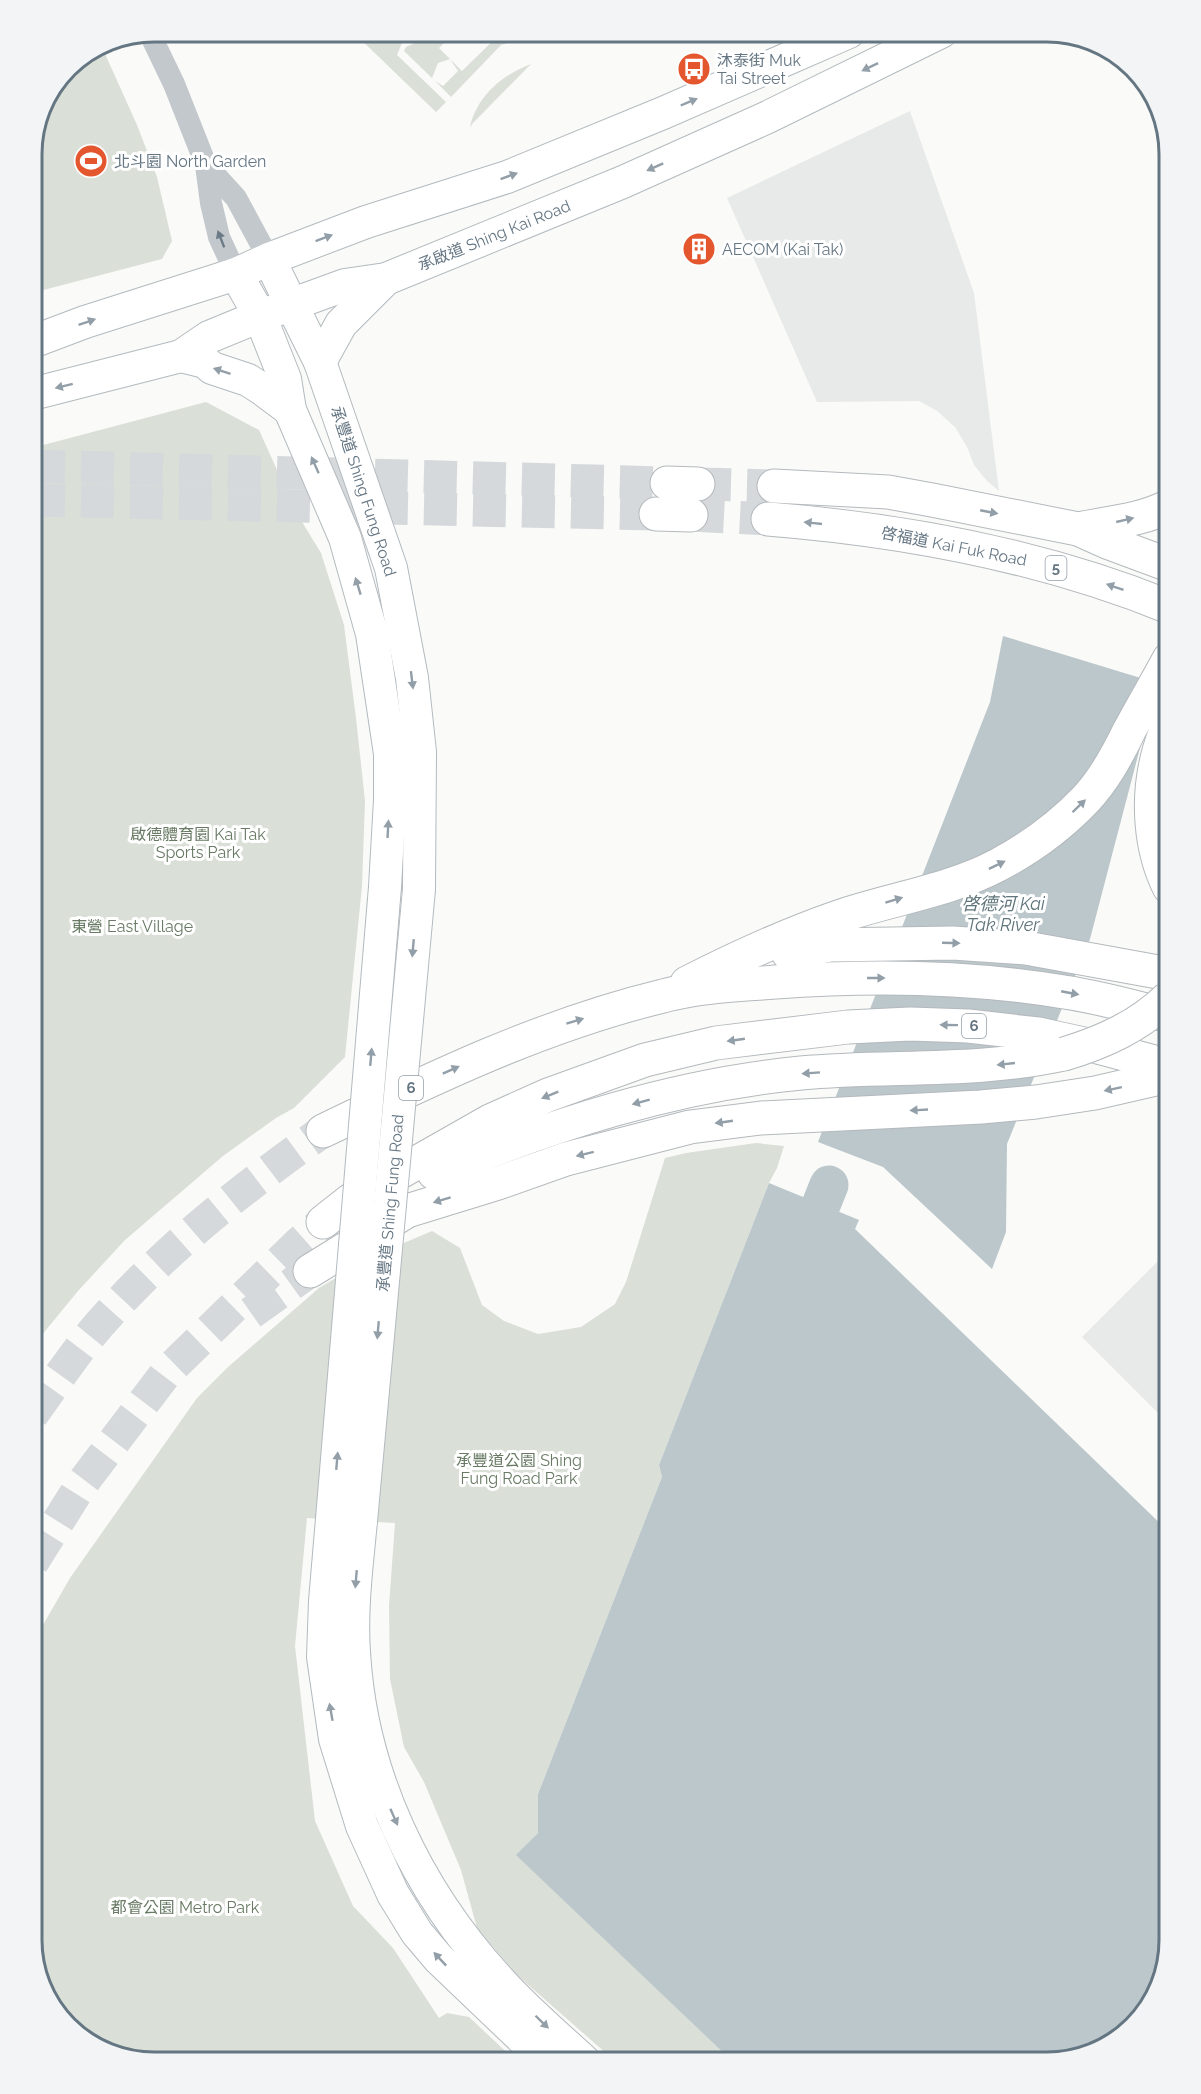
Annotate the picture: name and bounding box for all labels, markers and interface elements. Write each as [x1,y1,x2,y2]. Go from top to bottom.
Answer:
bus stop icon: 沐泰街 Muk Tai Street [676,51,712,87]
place label: 沐泰街 Muk Tai Street [717,51,802,88]
one-way arrow [861,62,878,71]
one-way arrow [680,96,698,106]
sports icon: 北斗園 North Garden [73,143,109,179]
place label: 北斗園 North Garden [114,152,266,171]
one-way arrow [647,163,664,172]
one-way arrow [500,170,518,180]
street label: 承啟道 Shing Kai Road [415,196,573,275]
one-way arrow [215,230,225,248]
building icon: AECOM (Kai Tak) [681,231,717,267]
one-way arrow [315,233,333,242]
place label: AECOM (Kai Tak) [722,240,843,259]
one-way arrow [78,316,96,326]
one-way arrow [213,366,231,375]
one-way arrow [54,382,72,391]
street label: 承豐道 Shing Fung Road [327,404,400,579]
one-way arrow [309,456,319,474]
one-way arrow [980,507,999,517]
one-way arrow [1115,514,1134,524]
one-way arrow [803,518,822,528]
street label: 啓福道 Kai Fuk Road [879,523,1028,570]
road number: 5 [1046,556,1066,580]
one-way arrow [353,577,362,595]
one-way arrow [1106,582,1124,591]
one-way arrow [407,671,417,690]
one-way arrow [1071,799,1086,813]
one-way arrow [384,819,393,838]
park label: 啟德體育園 Kai Tak Sports Park [130,825,266,862]
one-way arrow [988,860,1005,870]
water label: 啓德河 Kai Tak River [961,893,1046,935]
one-way arrow [885,895,903,904]
park label: 東營 East Village [71,917,193,936]
one-way arrow [408,938,418,957]
one-way arrow [941,938,960,948]
one-way arrow [866,973,885,983]
one-way arrow [1061,989,1080,998]
road number: 6 [962,1014,986,1038]
one-way arrow [566,1016,584,1025]
one-way arrow [940,1020,959,1030]
one-way arrow [727,1035,746,1044]
one-way arrow [366,1048,376,1067]
one-way arrow [997,1059,1016,1069]
one-way arrow [443,1065,460,1074]
one-way arrow [802,1068,821,1077]
road number: 6 [399,1076,423,1100]
one-way arrow [1103,1085,1122,1095]
one-way arrow [541,1091,559,1100]
one-way arrow [631,1098,649,1107]
one-way arrow [909,1106,928,1115]
street label: 承豐道 Shing Fung Road [373,1114,408,1293]
one-way arrow [715,1118,734,1127]
one-way arrow [576,1150,594,1160]
one-way arrow [433,1196,451,1205]
one-way arrow [373,1321,383,1340]
one-way arrow [332,1451,342,1470]
park label: 承豐道公園 Shing Fung Road Park [456,1451,582,1488]
one-way arrow [351,1570,361,1589]
one-way arrow [326,1703,335,1722]
one-way arrow [389,1808,399,1826]
park label: 都會公園 Metro Park [111,1898,260,1917]
one-way arrow [434,1952,447,1967]
one-way arrow [535,2014,549,2028]

